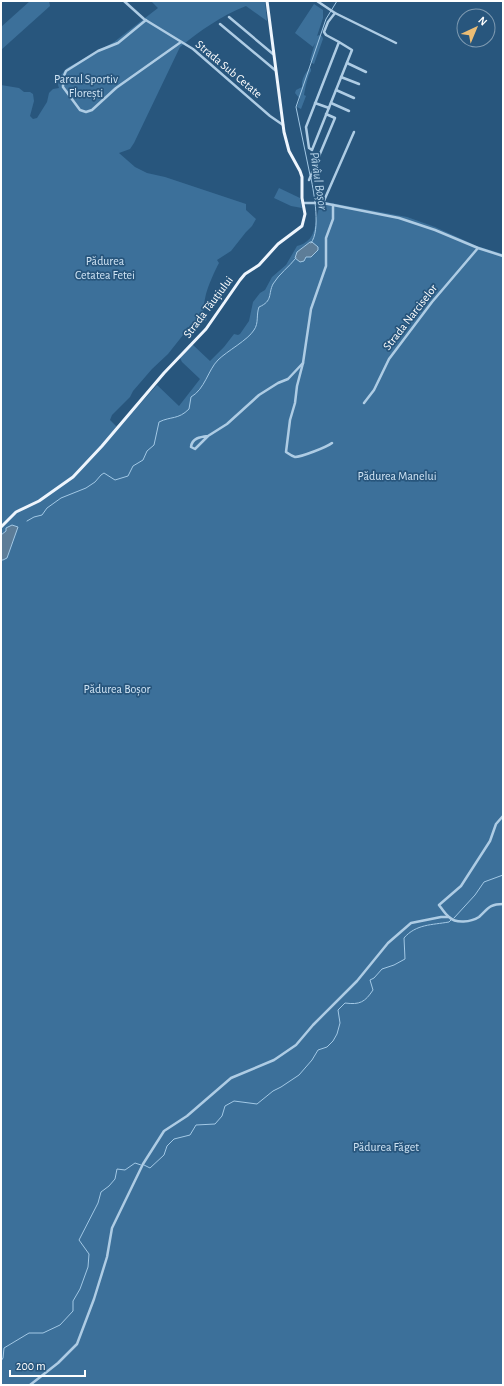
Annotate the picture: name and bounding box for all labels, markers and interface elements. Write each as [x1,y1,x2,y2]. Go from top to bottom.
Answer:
north arrow [456,8,496,48]
text: N [476,15,489,28]
street label: Strada Sub Cetate [194,38,264,100]
park label: Parcul Sportiv Florești [54,73,118,101]
water label: Pârâul Boșor [307,151,329,212]
park label: Pădurea Cetatea Fetei [75,255,135,281]
street label: Strada Tăuțiului [181,274,237,341]
street label: Strada Narciselor [381,282,439,352]
park label: Pădurea Manelui [357,470,437,482]
park label: Pădurea Boșor [84,683,151,697]
park label: Pădurea Făget [353,1141,419,1153]
scale bar [10,1352,85,1378]
text: 200 m [16,1360,46,1372]

